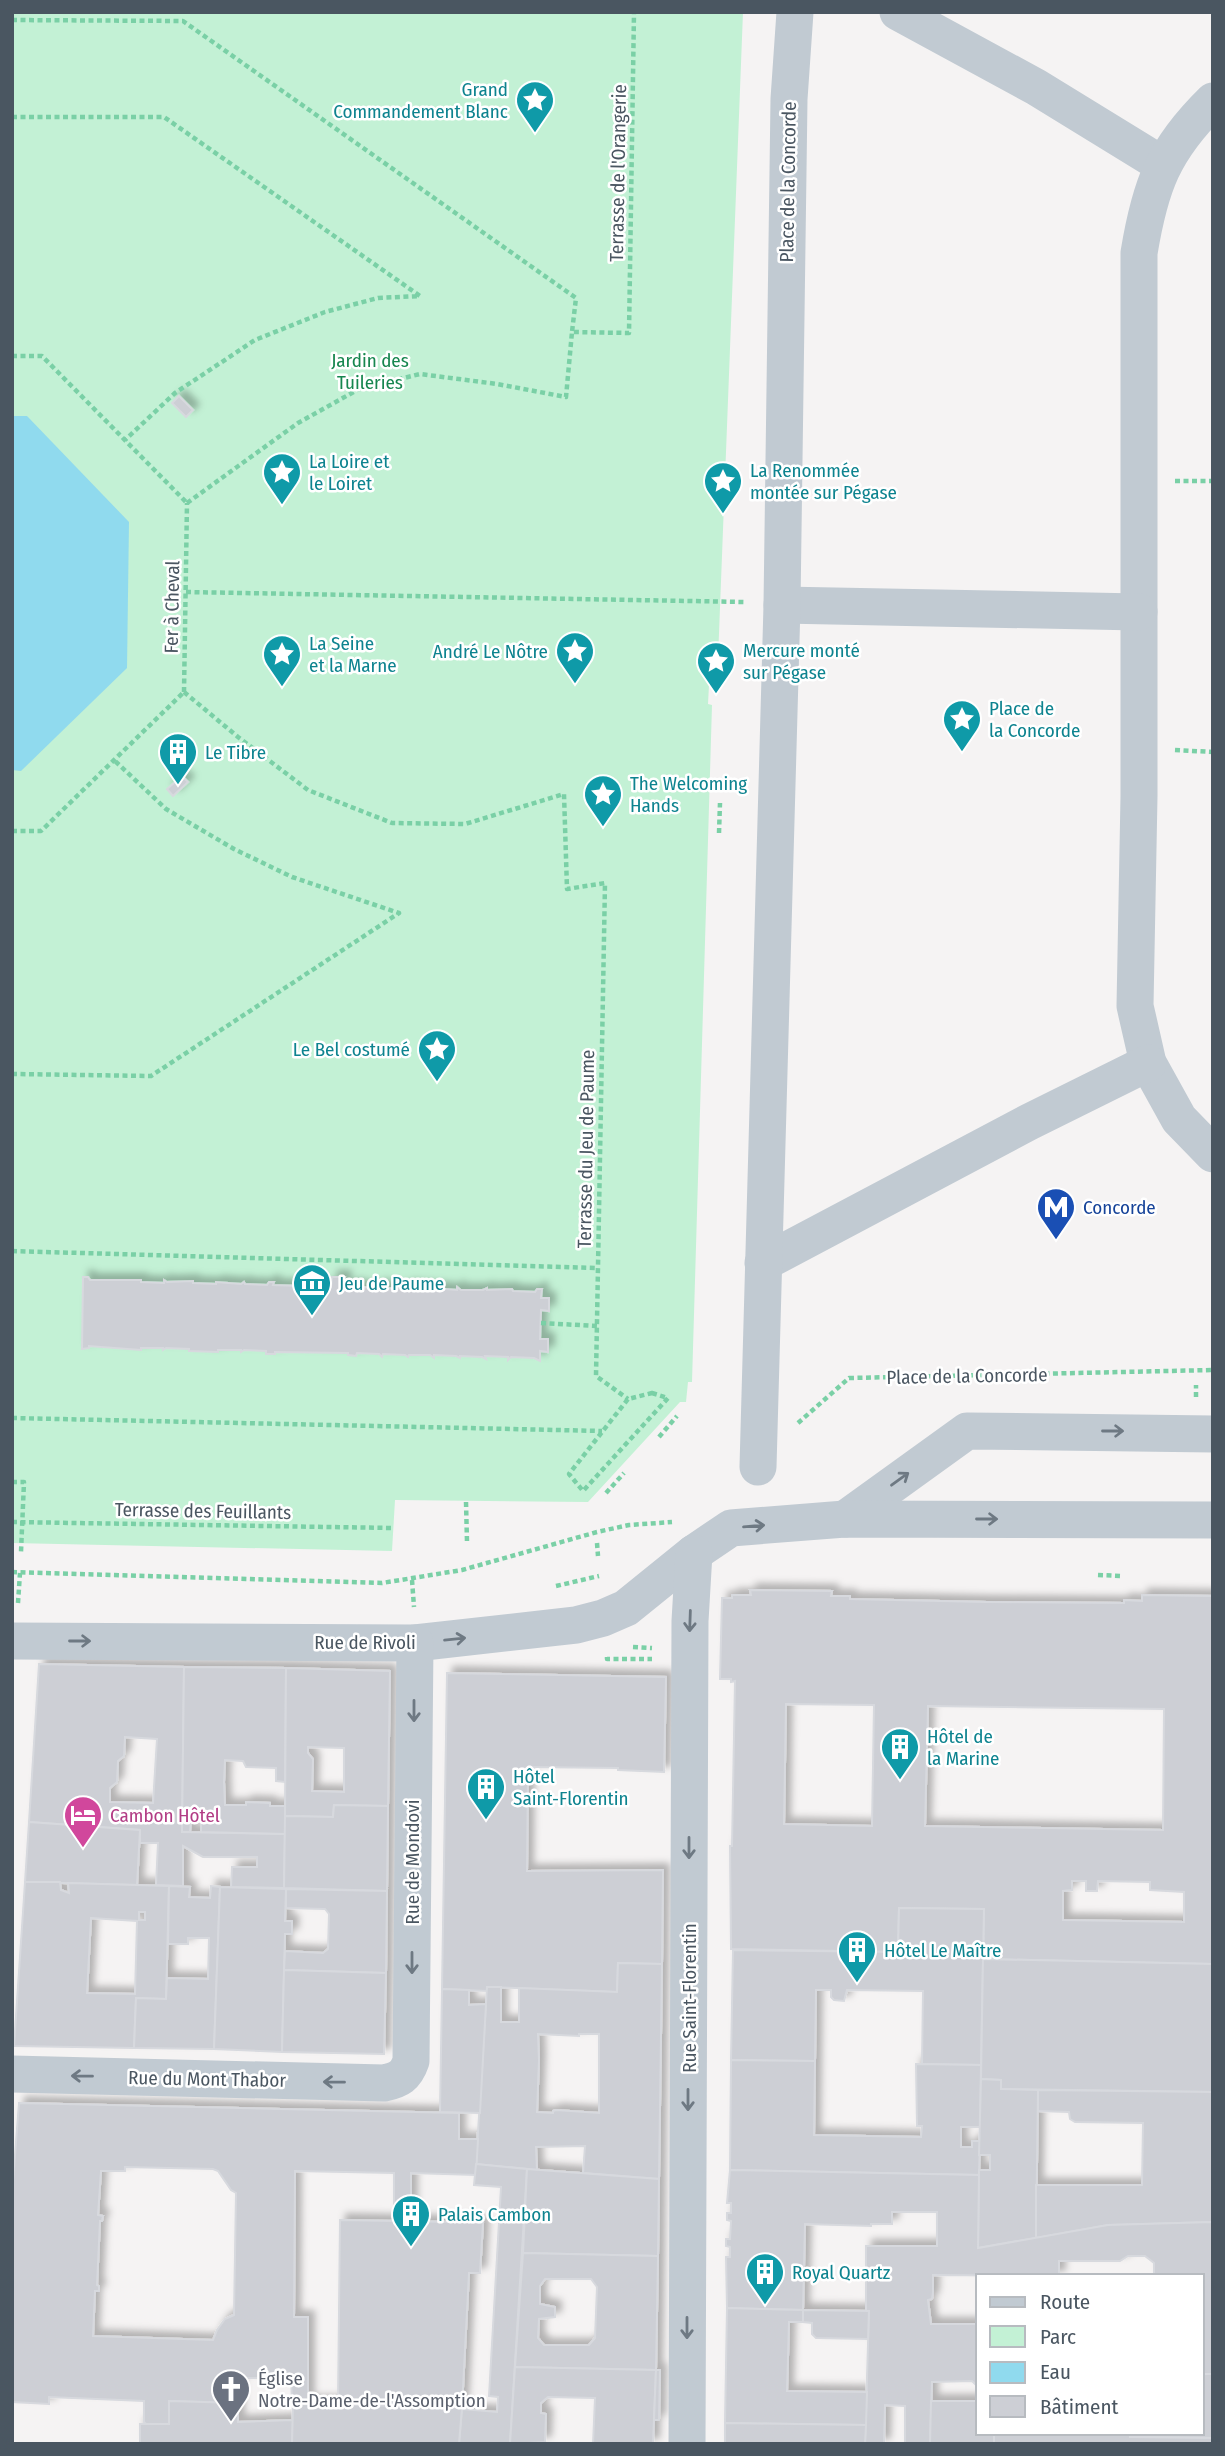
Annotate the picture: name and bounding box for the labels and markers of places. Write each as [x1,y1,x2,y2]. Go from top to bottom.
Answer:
place label: Grand Commandement Blanc [333,78,508,123]
place icon: Grand Commandement Blanc [514,79,556,134]
place label: La Loire et le Loiret [309,450,390,495]
place icon: La Loire et le Loiret [261,451,303,506]
place label: La Renommée montée sur Pégase [750,459,897,504]
place icon: La Renommée montée sur Pégase [702,460,744,515]
place icon: André Le Nôtre [554,630,596,685]
place label: La Seine et la Marne [309,632,397,677]
place icon: La Seine et la Marne [261,633,303,688]
place label: Mercure monté sur Pégase [743,639,860,684]
place label: André Le Nôtre [433,640,548,663]
place icon: Mercure monté sur Pégase [695,640,737,695]
place label: Place de la Concorde [989,697,1080,742]
place icon: Place de la Concorde [941,698,983,753]
building icon: Le Tibre [157,731,199,786]
place label: Le Tibre [205,741,266,764]
place label: The Welcoming Hands [630,772,747,817]
place icon: The Welcoming Hands [582,773,624,828]
place icon: Le Bel costumé [416,1028,458,1083]
place label: Le Bel costumé [293,1038,410,1061]
metro station icon: Concorde [1035,1186,1077,1241]
place label: Concorde [1083,1196,1156,1219]
museum icon: Jeu de Paume [291,1262,333,1317]
place label: Jeu de Paume [339,1272,444,1295]
place label: Hôtel de la Marine [927,1725,999,1770]
building icon: Hôtel de la Marine [879,1726,921,1781]
place label: Hôtel Saint-Florentin [513,1765,629,1810]
building icon: Hôtel Saint-Florentin [465,1766,507,1821]
hotel icon: Cambon Hôtel [62,1794,104,1849]
place label: Cambon Hôtel [110,1804,220,1827]
building icon: Hôtel Le Maître [836,1929,878,1984]
place label: Hôtel Le Maître [884,1939,1001,1962]
building icon: Palais Cambon [390,2193,432,2248]
place label: Palais Cambon [438,2203,551,2226]
building icon: Royal Quartz [744,2251,786,2306]
place label: Royal Quartz [792,2261,891,2284]
place label: Église Notre-Dame-de-l'Assomption [258,2367,486,2412]
church icon: Église Notre-Dame-de-l'Assomption [210,2368,252,2423]

